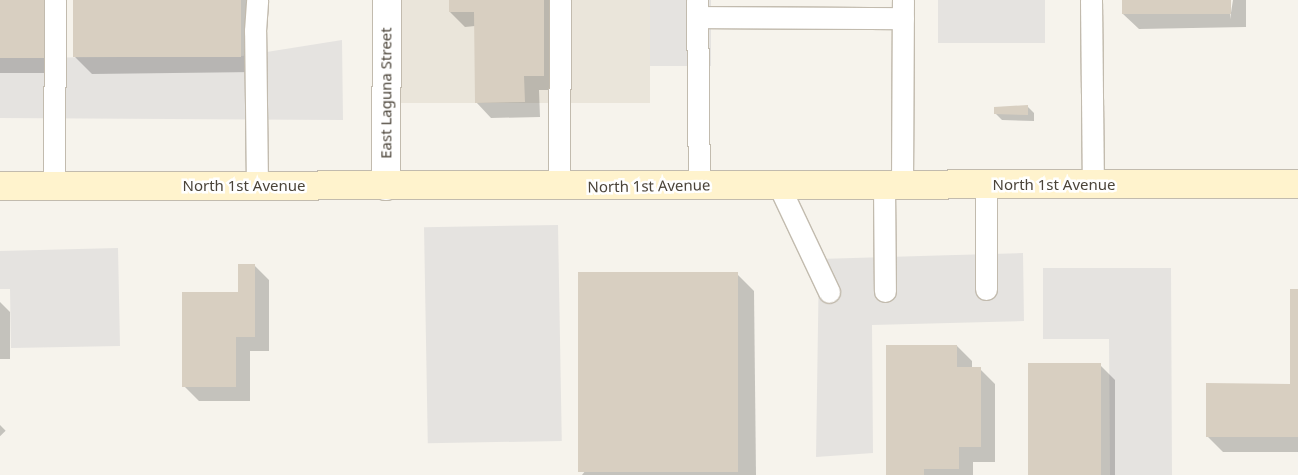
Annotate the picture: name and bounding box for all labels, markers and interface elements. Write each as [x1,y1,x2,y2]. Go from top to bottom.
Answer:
street label: East Laguna Street [377,27,395,159]
street label: North 1st Avenue [587,176,711,196]
street label: North 1st Avenue [993,176,1115,194]
street label: North 1st Avenue [183,177,305,195]

